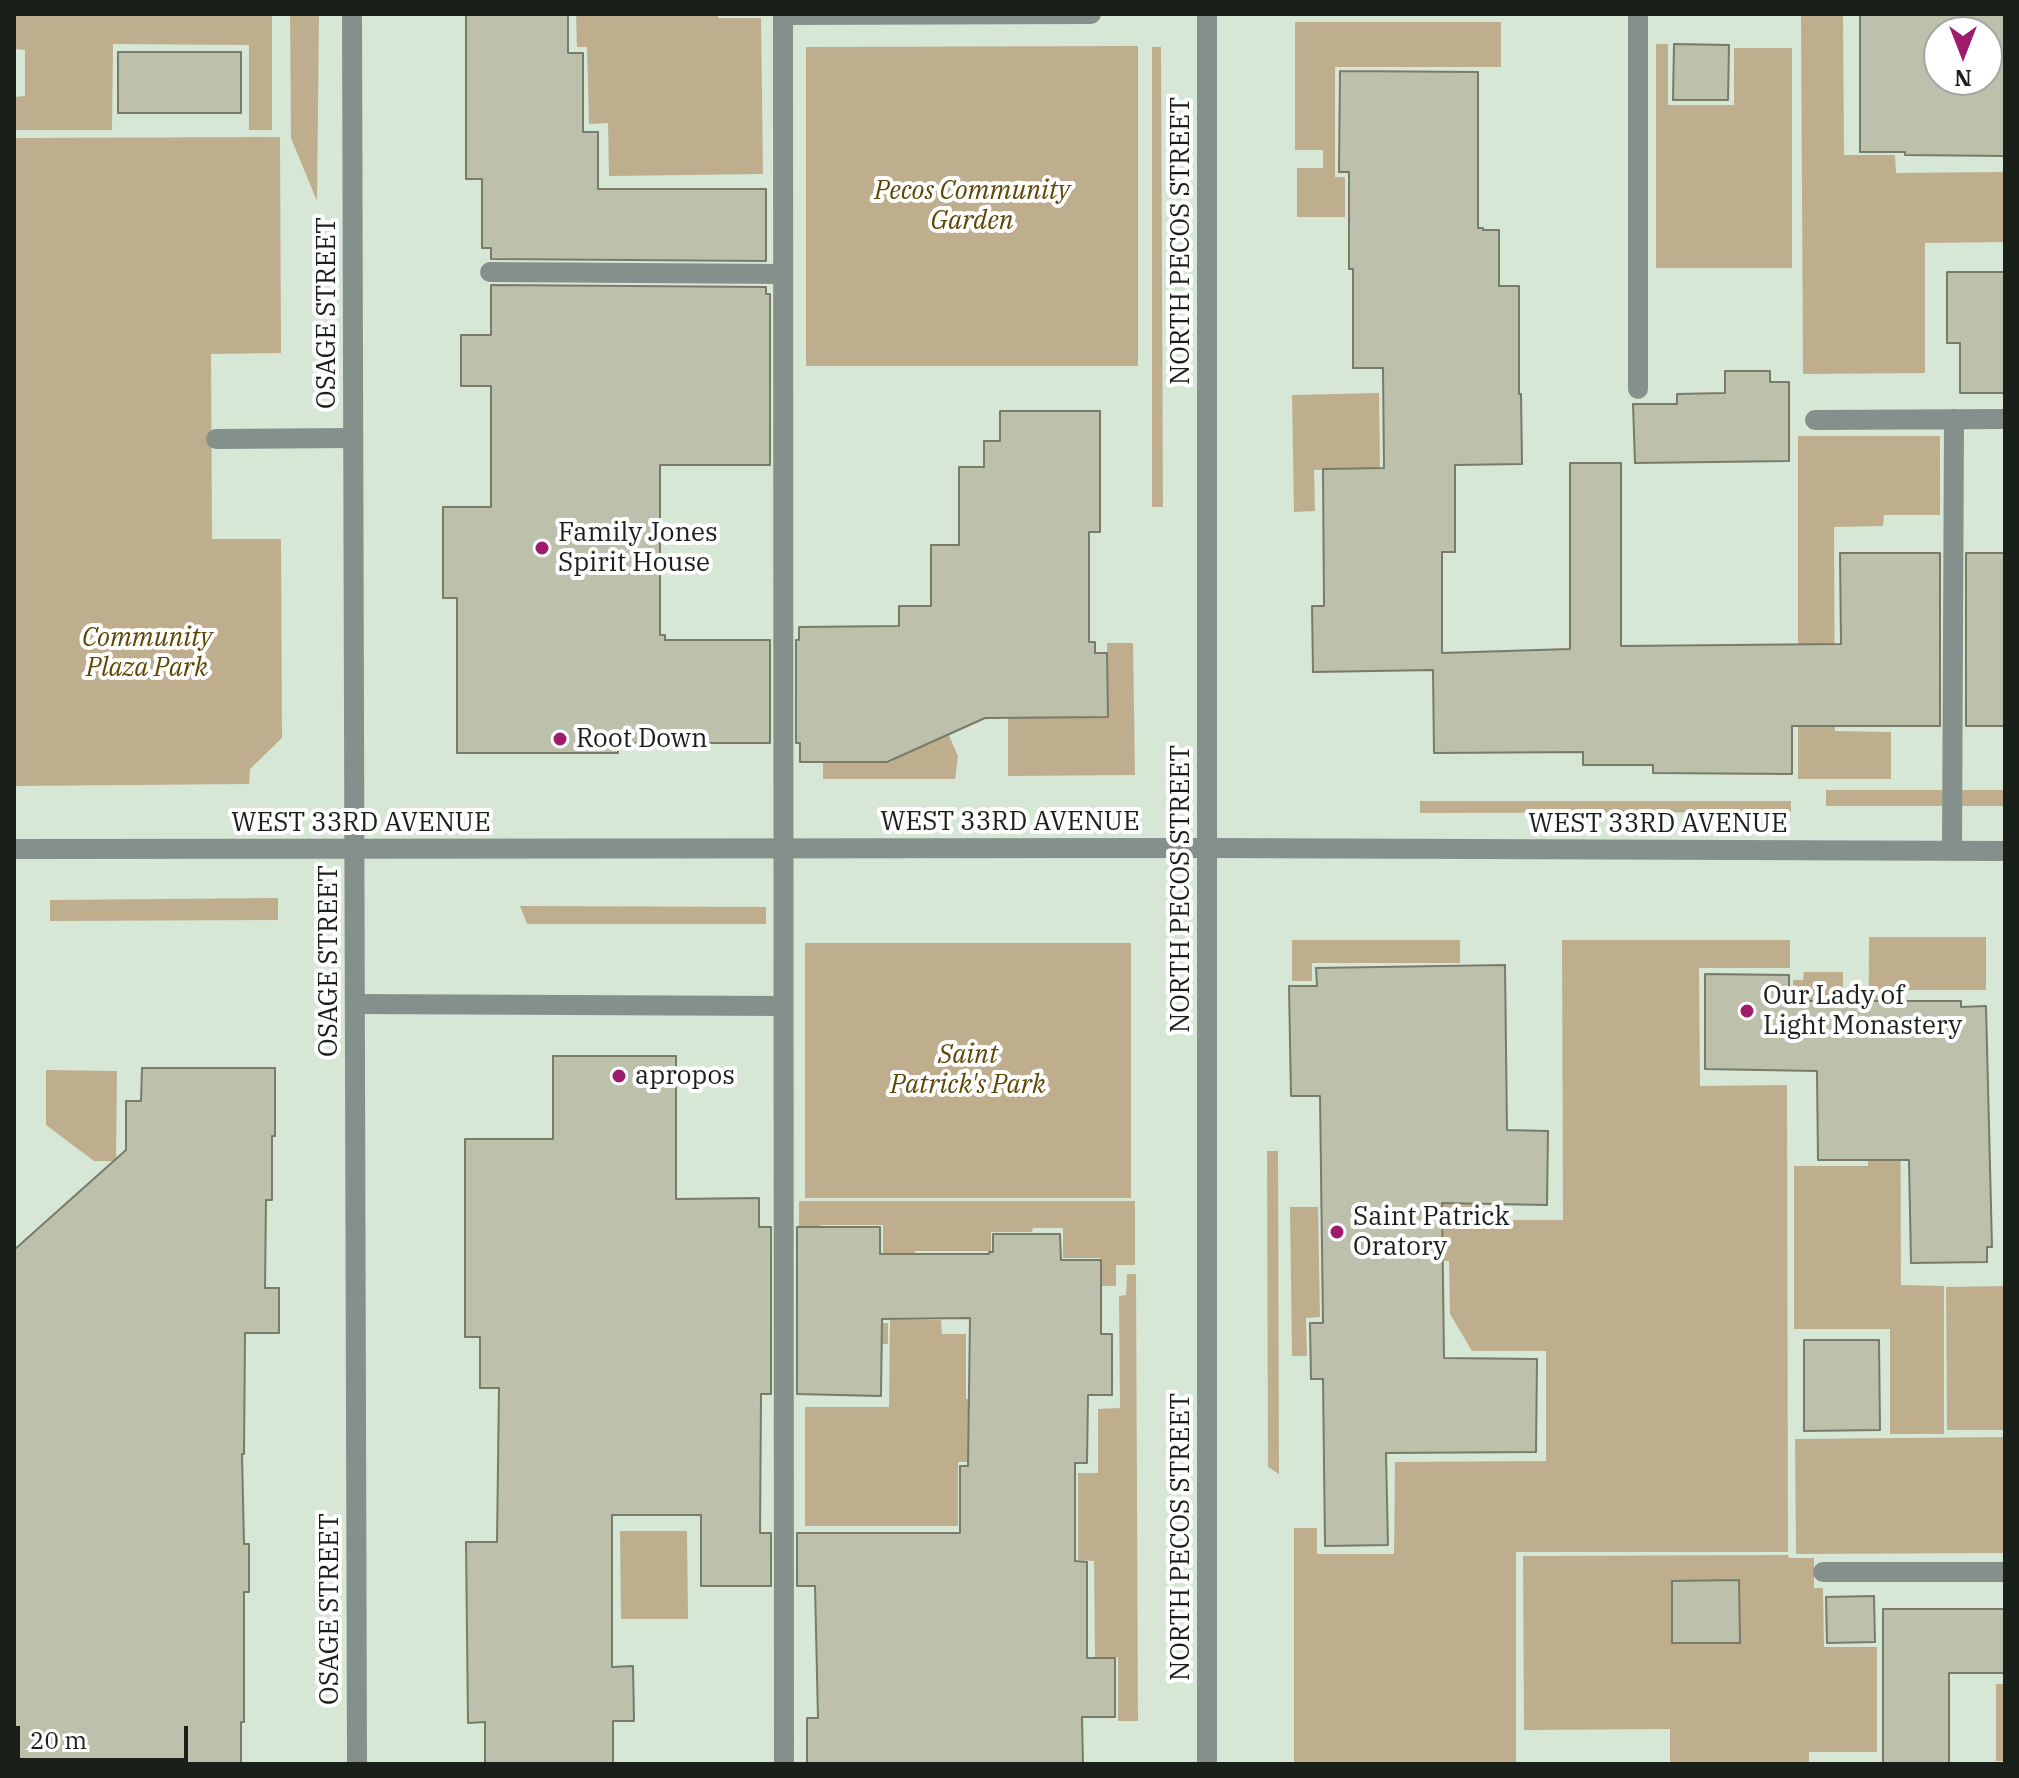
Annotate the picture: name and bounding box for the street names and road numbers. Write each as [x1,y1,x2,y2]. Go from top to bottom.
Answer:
street label: NORTH PECOS STREET [1165,97,1197,385]
street label: OSAGE STREET [311,217,343,409]
street label: NORTH PECOS STREET [1165,745,1197,1033]
street label: WEST 33RD AVENUE [880,806,1140,838]
street label: WEST 33RD AVENUE [231,807,491,839]
street label: WEST 33RD AVENUE [1528,808,1788,840]
street label: OSAGE STREET [313,865,345,1057]
street label: NORTH PECOS STREET [1165,1393,1197,1681]
street label: OSAGE STREET [314,1513,346,1705]

